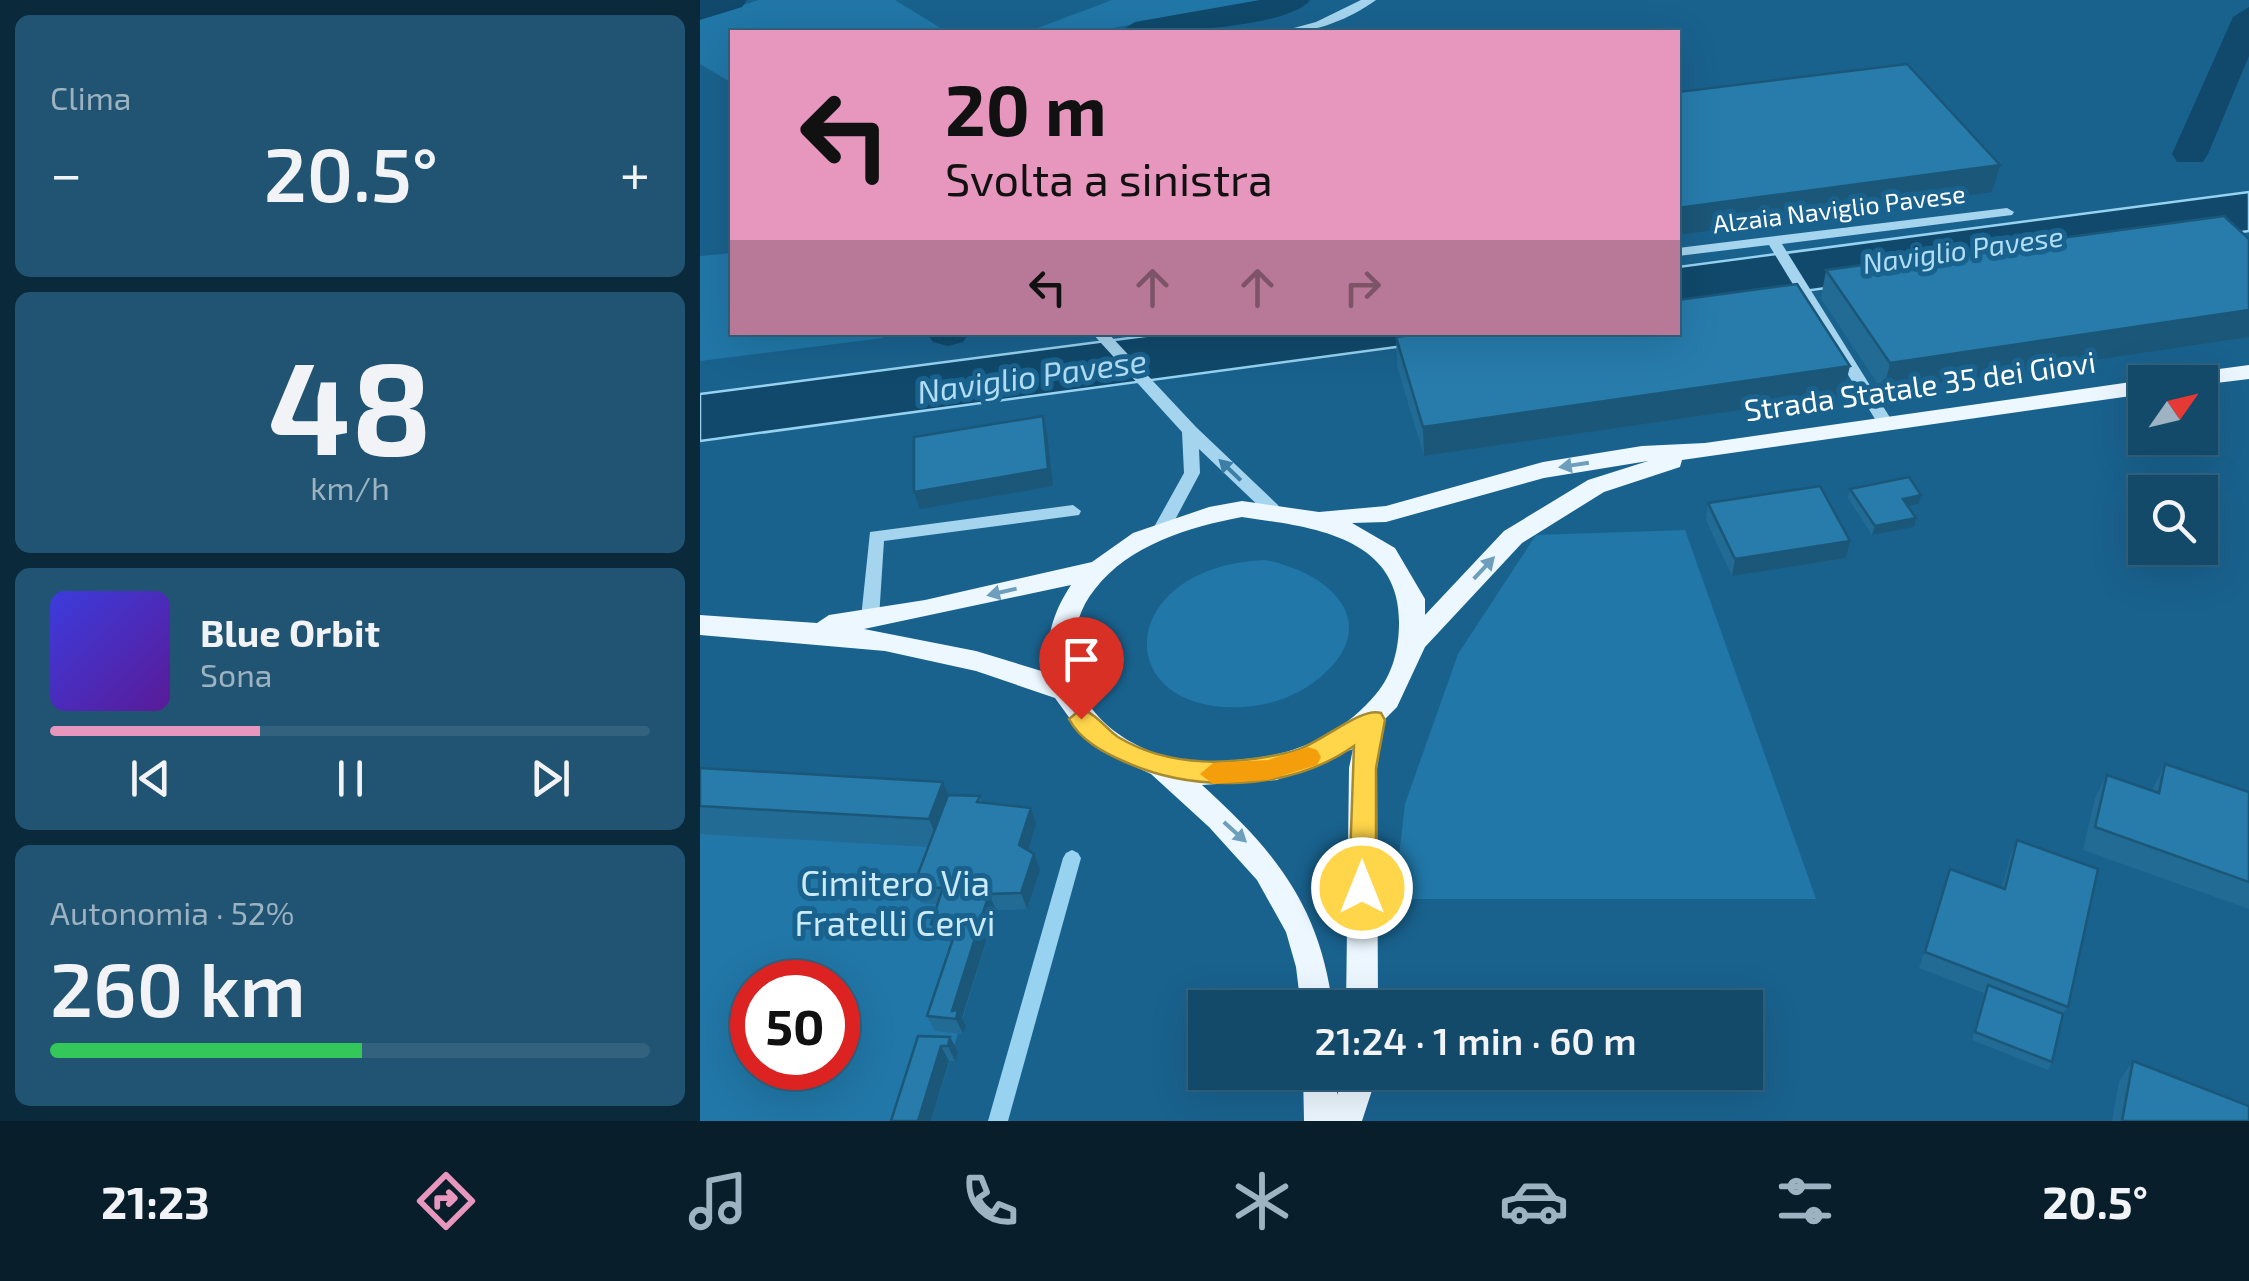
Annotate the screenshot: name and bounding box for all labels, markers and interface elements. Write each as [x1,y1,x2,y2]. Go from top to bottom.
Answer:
text: 20 m [945,66,1107,150]
icon: left [780,70,910,200]
text: Clima [50,78,131,116]
text: 20.5° [264,127,438,217]
text: − [50,139,82,205]
text: + [620,139,650,205]
text: Svolta a sinistra [945,151,1273,205]
street label: Alzaia Naviglio Pavese [1711,178,1967,238]
water label: Naviglio Pavese [1860,218,2065,280]
icon: left [1020,260,1075,315]
icon: ahead [1125,260,1180,315]
icon: ahead [1230,260,1285,315]
icon: right [1335,260,1390,315]
text: 48 [268,325,432,481]
water label: Naviglio Pavese [915,340,1149,411]
street label: Strada Statale 35 dei Giovi [1742,343,2098,428]
north arrow [2128,365,2218,455]
map controls [2128,365,2218,565]
one-way arrow [1557,457,1589,473]
one-way arrow [1219,459,1243,482]
text: km/h [310,468,390,506]
button: search [2128,475,2218,565]
one-way arrow [1472,556,1495,580]
one-way arrow [986,585,1017,600]
text: Blue Orbit [200,609,380,655]
pin [1039,617,1124,720]
icon: arrive [1054,632,1109,687]
text: Sona [200,655,272,693]
icon: previous [123,751,178,806]
icon: pause [323,751,378,806]
icon: next [523,751,578,806]
one-way arrow [1222,820,1247,842]
position arrow [1310,836,1414,940]
park label: Cimitero Via Fratelli Cervi [795,861,995,943]
text: Autonomia · 52% [50,893,294,931]
text: 260 km [50,942,306,1032]
speed limit sign: 50 [730,960,860,1090]
text: 21:24 · 1 min · 60 m [1314,1017,1637,1063]
icon: directions [411,1166,481,1236]
icon: music [683,1166,753,1236]
icon: phone [955,1166,1025,1236]
icon: climate [1227,1166,1297,1236]
icon: car [1499,1166,1569,1236]
icon: filters [1770,1166,1840,1236]
text: 21:23 [101,1174,210,1228]
text: 20.5° [2042,1174,2148,1228]

